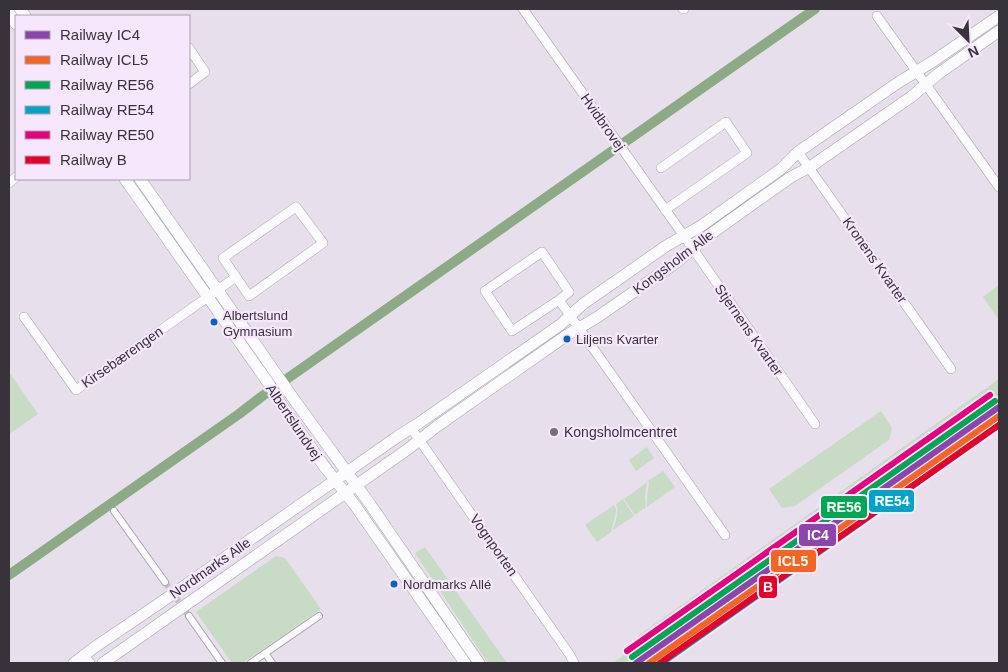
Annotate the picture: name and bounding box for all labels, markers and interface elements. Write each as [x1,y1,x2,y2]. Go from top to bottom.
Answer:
legend [15,15,190,180]
north arrow [943,15,993,65]
text: Railway IC4 [60,26,140,43]
text: N [965,43,981,61]
text: Railway ICL5 [60,51,148,68]
text: Railway RE56 [60,76,154,93]
street label: Hvidbrovej [577,90,629,154]
text: Railway RE54 [60,101,154,118]
text: Railway RE50 [60,126,154,143]
text: Railway B [60,151,127,168]
street label: Kronens Kvarter [839,214,911,306]
street label: Kongsholm Alle [630,226,717,297]
street label: Stjernens Kvarter [711,281,787,379]
place label: Albertslund Gymnasium [223,308,292,339]
marker: Albertslund Gymnasium [209,317,219,327]
street label: Kirsebærengen [78,323,166,391]
place label: Liljens Kvarter [576,332,659,347]
marker: Liljens Kvarter [562,334,572,344]
street label: Albertslundvej [263,381,325,463]
place label: Kongsholmcentret [564,424,677,440]
marker: Kongsholmcentret [548,426,560,438]
line badge: RE54 [868,489,915,513]
text: RE54 [874,493,910,509]
line badge: RE56 [820,495,868,519]
text: RE56 [826,499,862,515]
street label: Vognporten [467,511,521,579]
line badge: IC4 [798,523,837,547]
text: IC4 [807,527,829,543]
street label: Nordmarks Alle [167,534,254,602]
line badge: ICL5 [770,549,817,573]
text: ICL5 [778,553,808,569]
line badge: B [758,575,778,599]
place label: Nordmarks Allé [403,577,491,592]
marker: Nordmarks Allé [389,579,399,589]
text: B [763,579,773,595]

